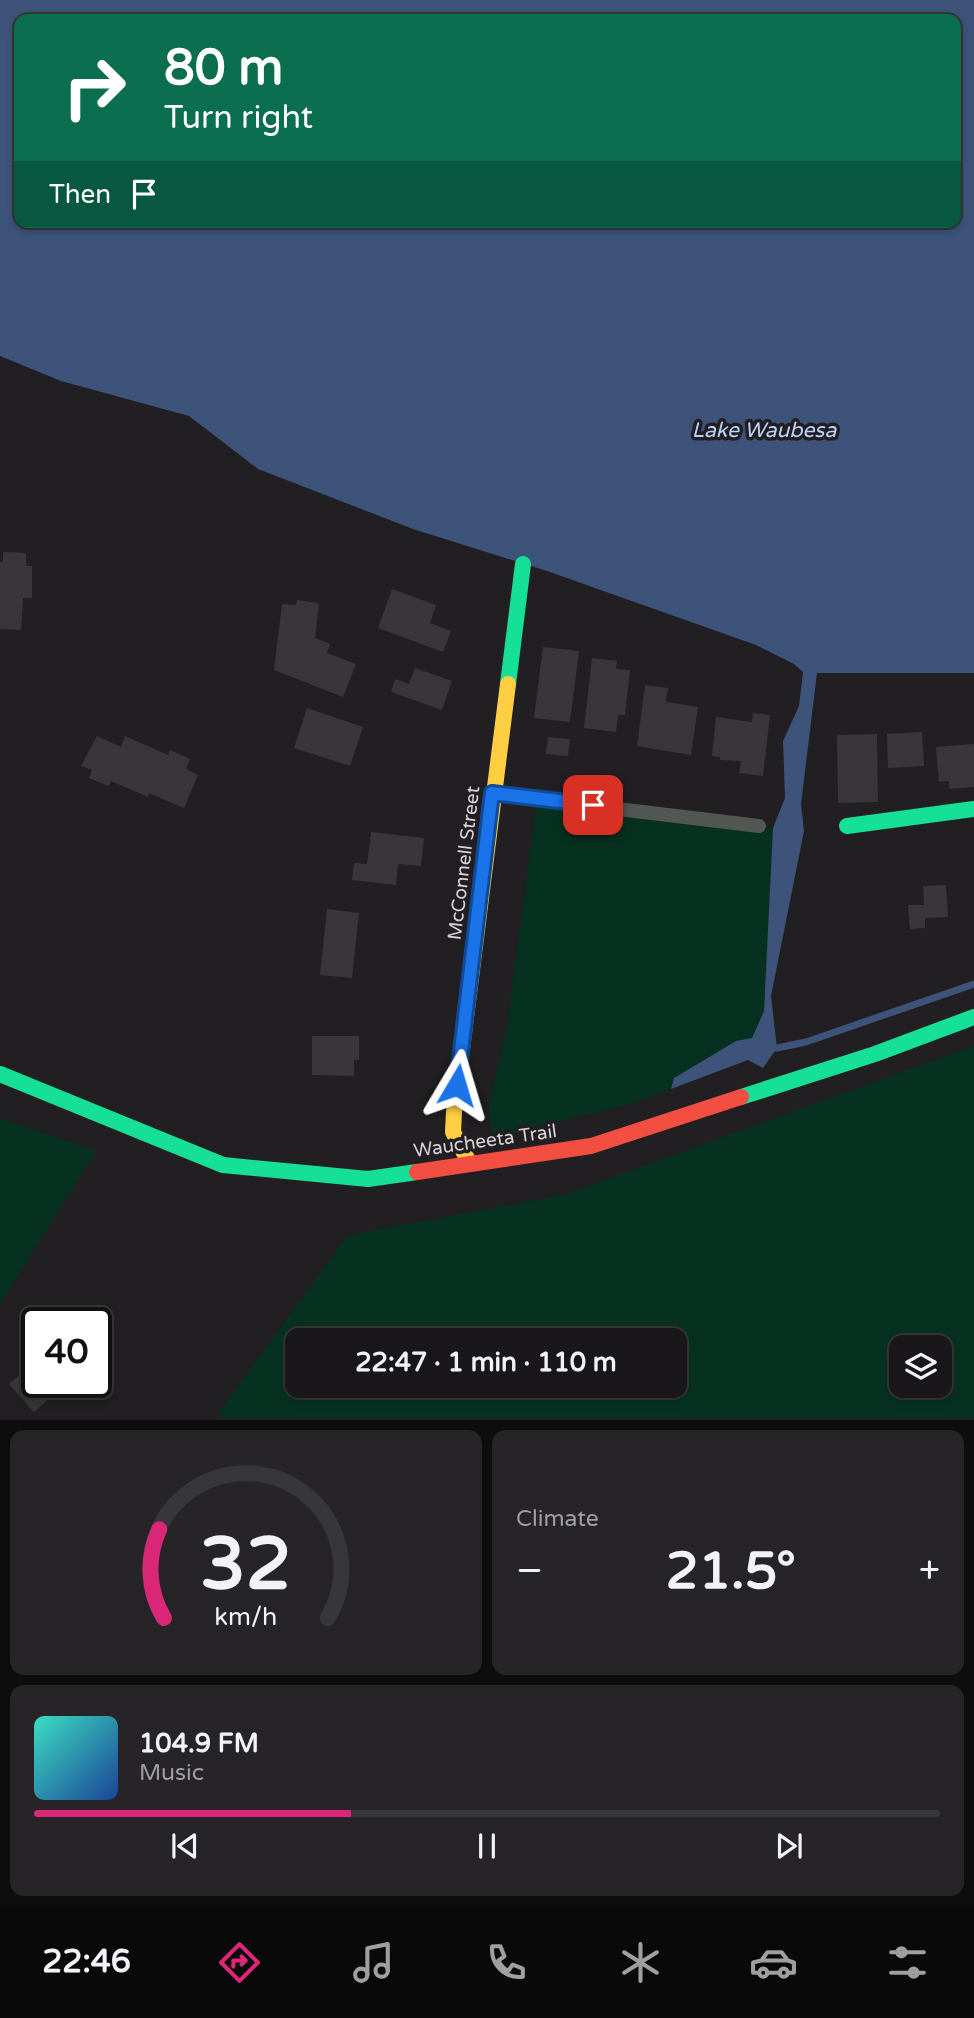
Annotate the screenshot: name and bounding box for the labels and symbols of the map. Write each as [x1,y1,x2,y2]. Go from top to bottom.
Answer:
water label: Lake Waubesa [692,418,837,443]
pin [563,775,623,835]
street label: McConnell Street [444,785,484,941]
position arrow [420,1048,494,1122]
street label: Waucheeta Trail [412,1120,558,1162]
speed limit sign: 40 [21,1307,112,1398]

